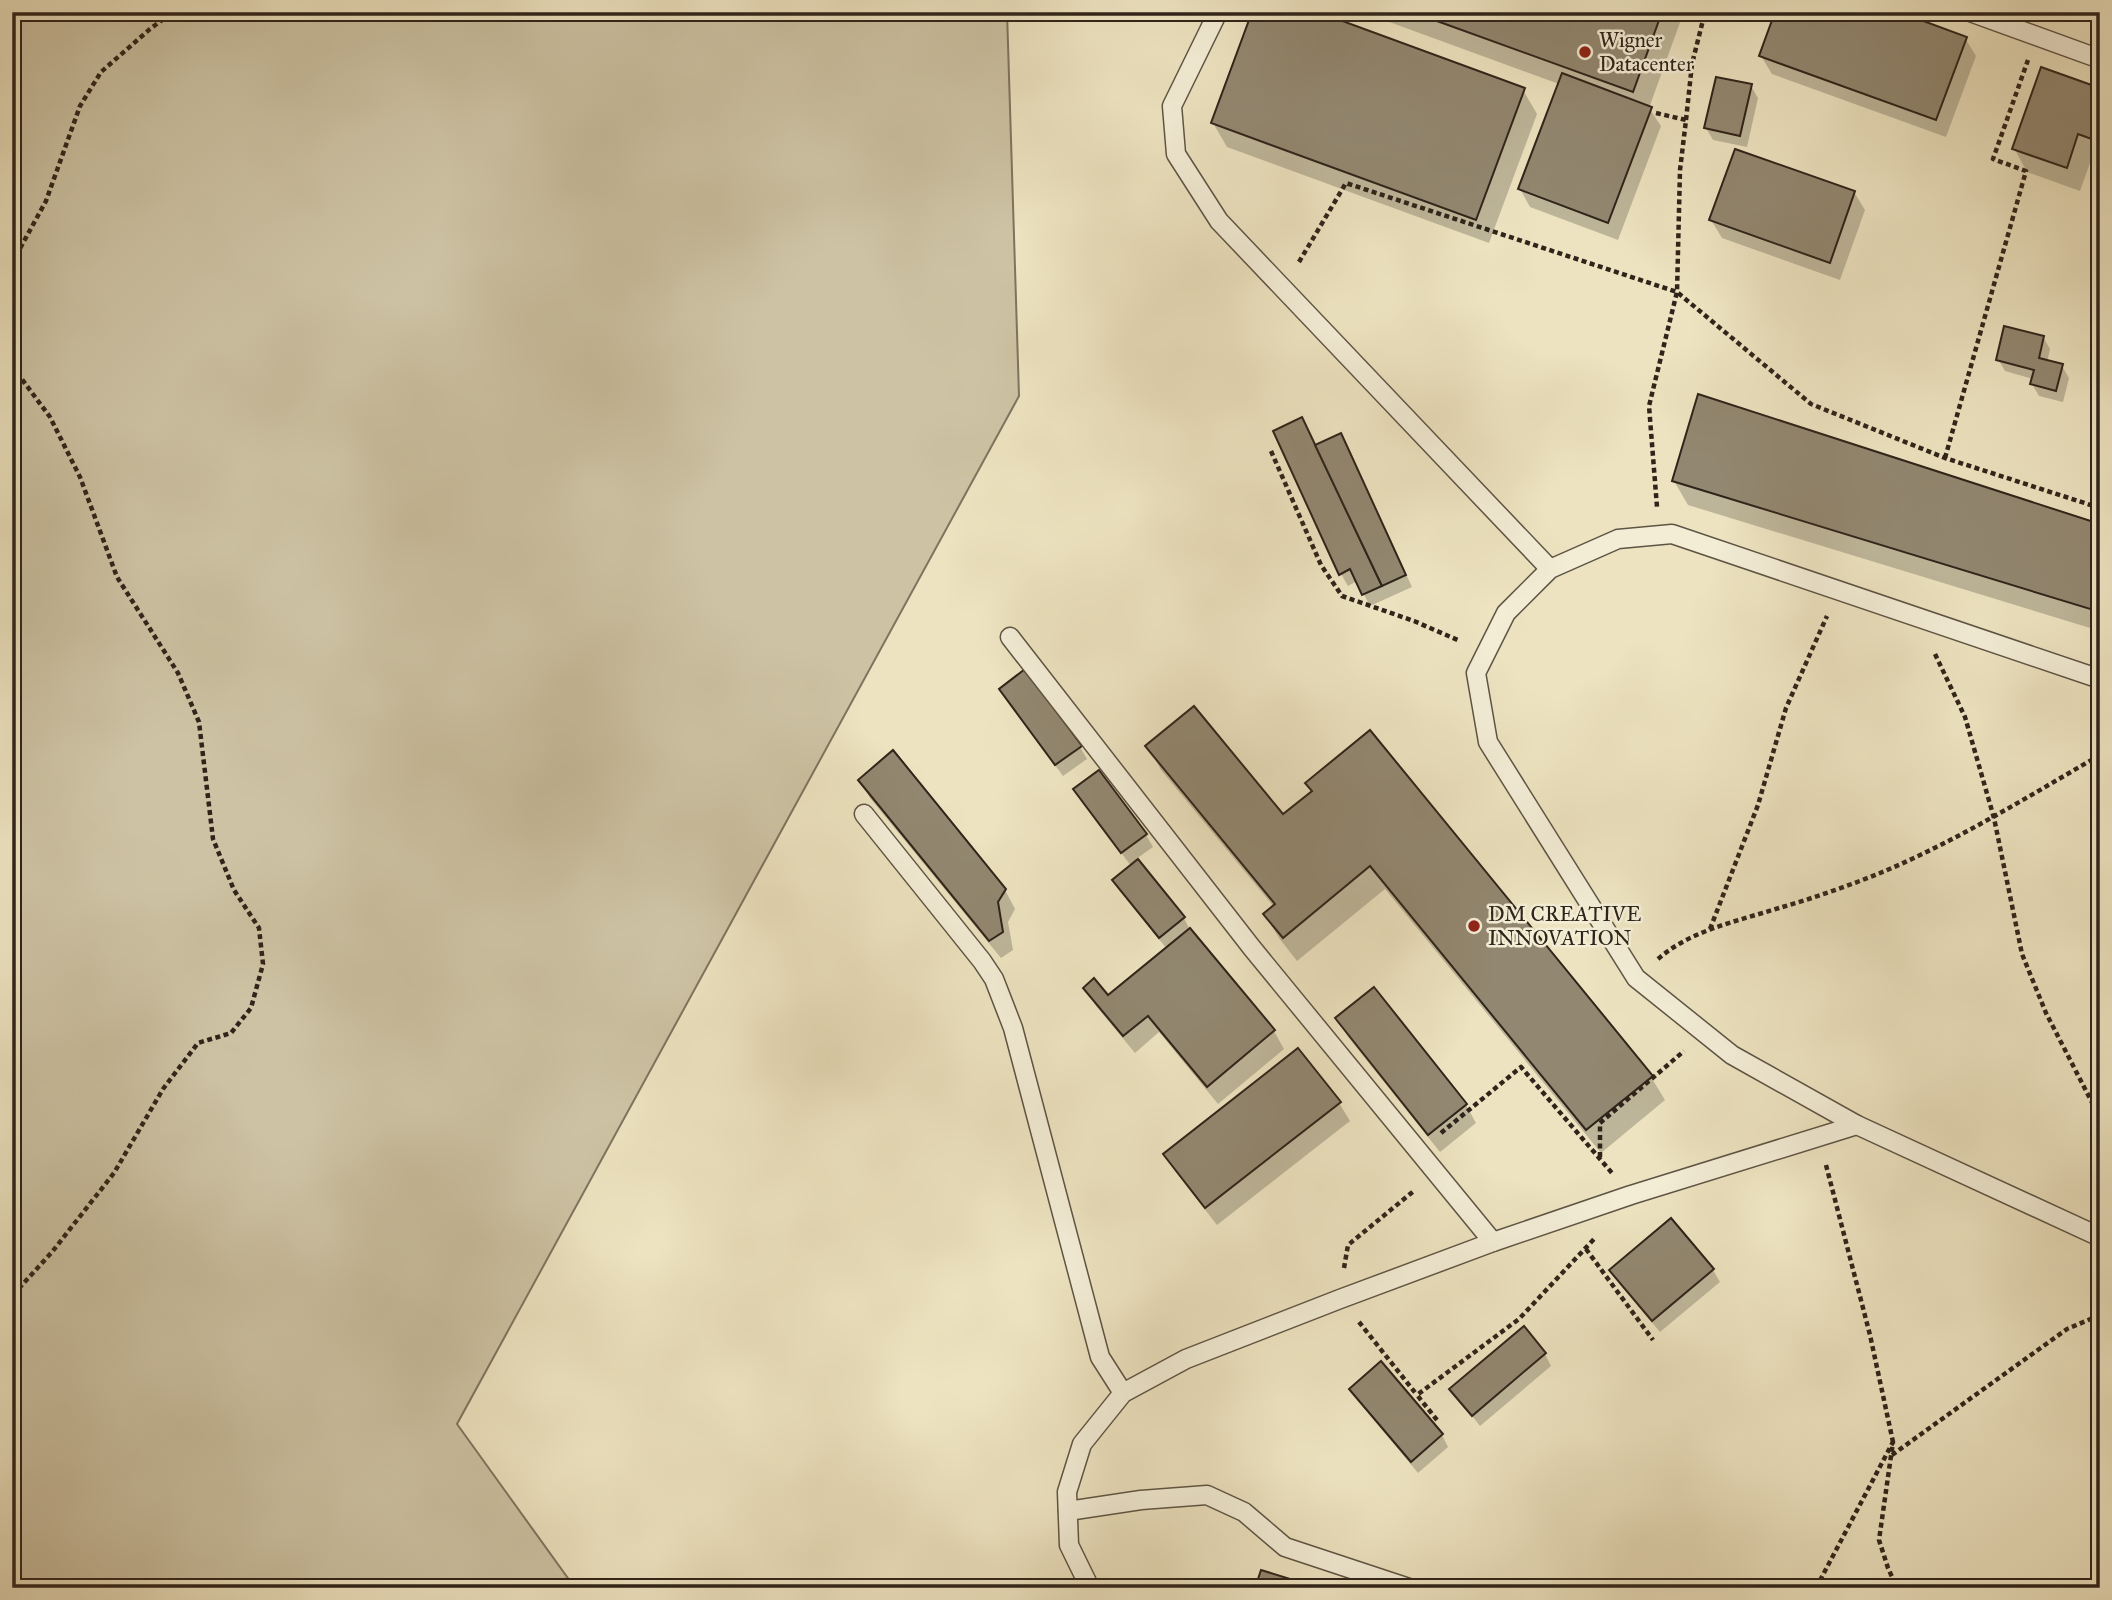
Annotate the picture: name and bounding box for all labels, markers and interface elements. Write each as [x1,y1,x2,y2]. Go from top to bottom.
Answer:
place label: Wigner Datacenter [1599,27,1694,77]
marker: Wigner Datacenter [1577,44,1593,60]
place label: DM CREATIVE INNOVATION [1488,901,1641,951]
marker: DM CREATIVE INNOVATION [1466,918,1482,934]

